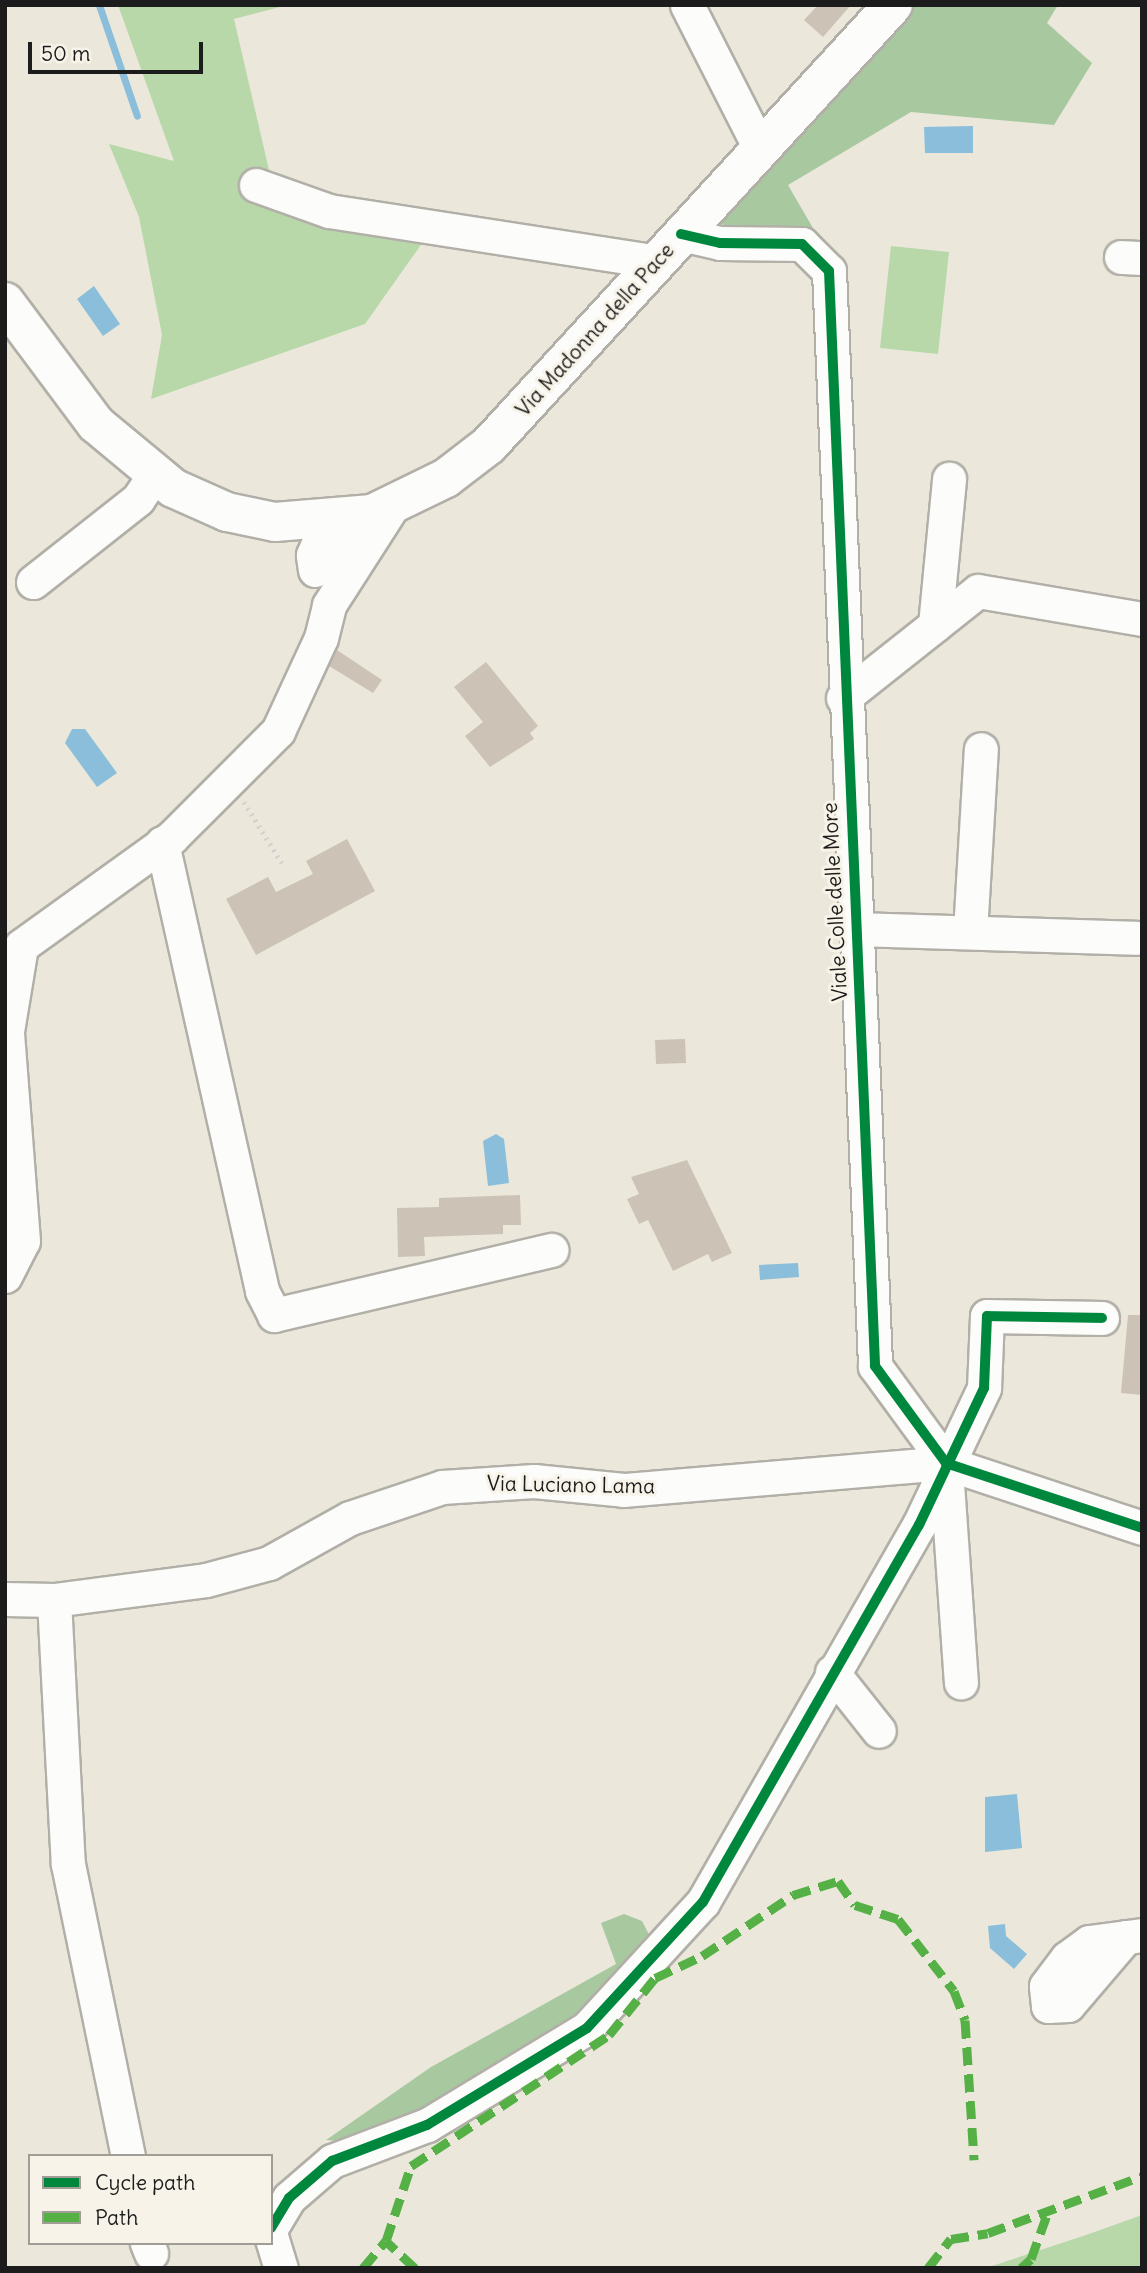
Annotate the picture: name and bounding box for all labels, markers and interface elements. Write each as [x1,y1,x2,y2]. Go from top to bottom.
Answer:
scale bar [32,28,206,72]
text: 50 m [41,40,90,67]
street label: Via Madonna della Pace [510,238,680,422]
street label: Viale Colle delle More [817,802,853,1002]
street label: Via Luciano Lama [487,1471,655,1499]
legend [28,2154,273,2245]
text: Cycle path [95,2169,195,2196]
text: Path [95,2204,138,2231]

